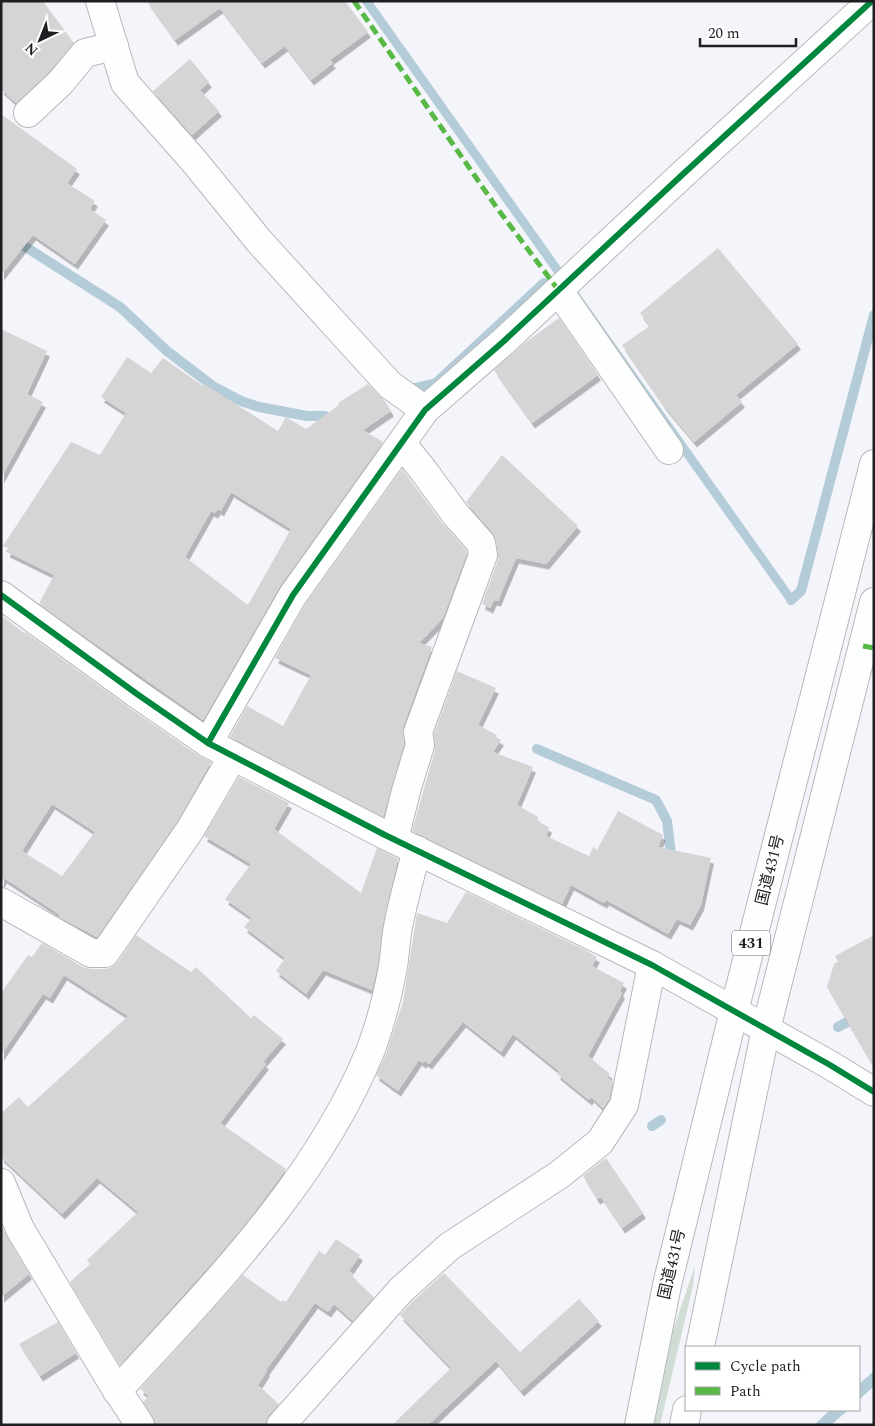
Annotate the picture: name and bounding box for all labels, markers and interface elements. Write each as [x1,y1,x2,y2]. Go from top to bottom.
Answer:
north arrow [15,15,65,65]
scale bar [700,15,796,47]
text: 20 m [708,22,740,45]
text: N [20,38,43,61]
street label: 国道431号 [750,832,790,908]
road number: 431 [732,930,770,956]
street label: 国道431号 [652,1226,692,1302]
legend [685,1346,860,1411]
text: Cycle path [730,1355,801,1378]
text: Path [730,1380,761,1403]

